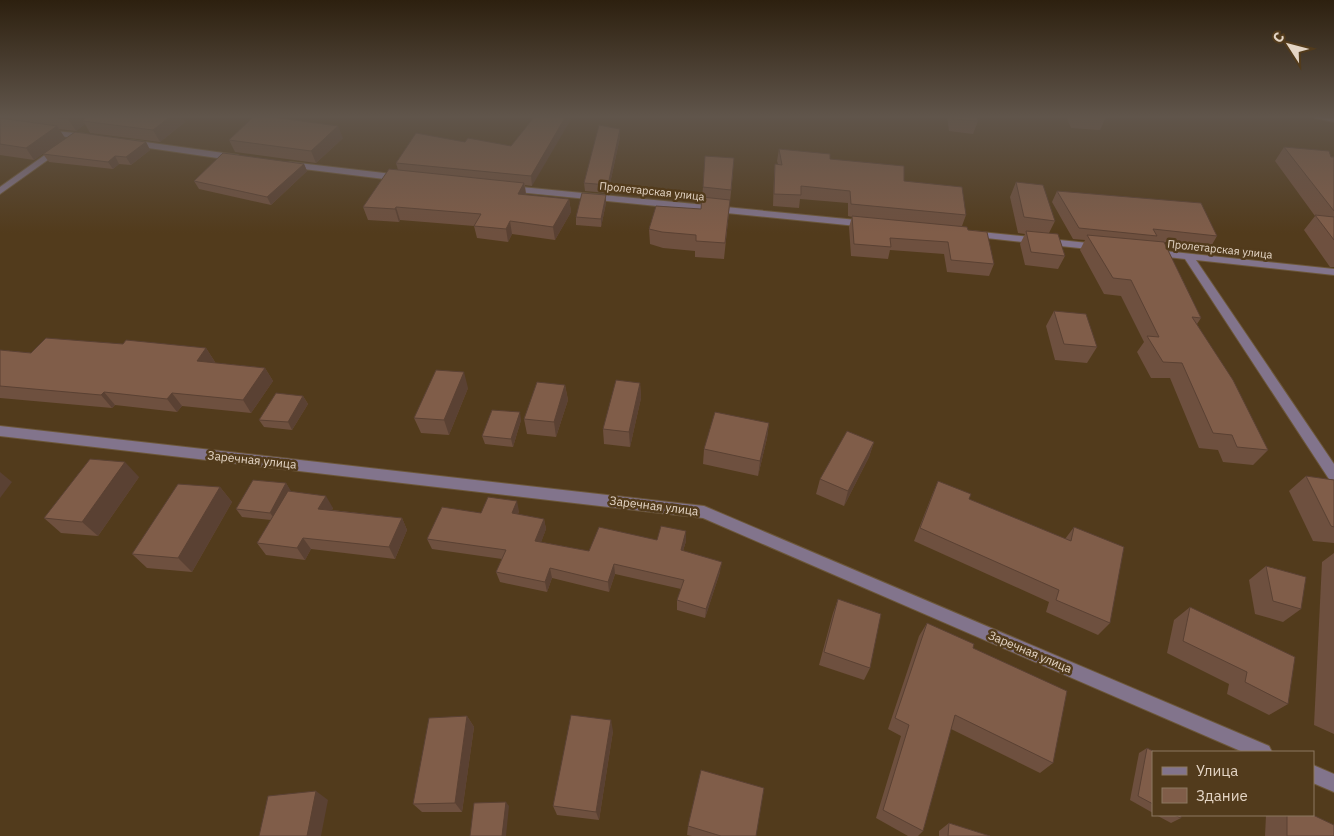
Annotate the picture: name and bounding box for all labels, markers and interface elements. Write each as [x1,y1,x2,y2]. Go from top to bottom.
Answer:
north arrow [1264,20,1314,70]
text: С [1269,28,1288,46]
street label: Пролетарская улица [599,179,705,204]
street label: Пролетарская улица [1167,237,1273,262]
street label: Заречная улица [207,447,298,472]
street label: Заречная улица [609,493,700,518]
street label: Заречная улица [986,627,1075,676]
legend [1152,751,1314,816]
text: Улица [1196,761,1238,780]
text: Здание [1196,786,1248,805]

